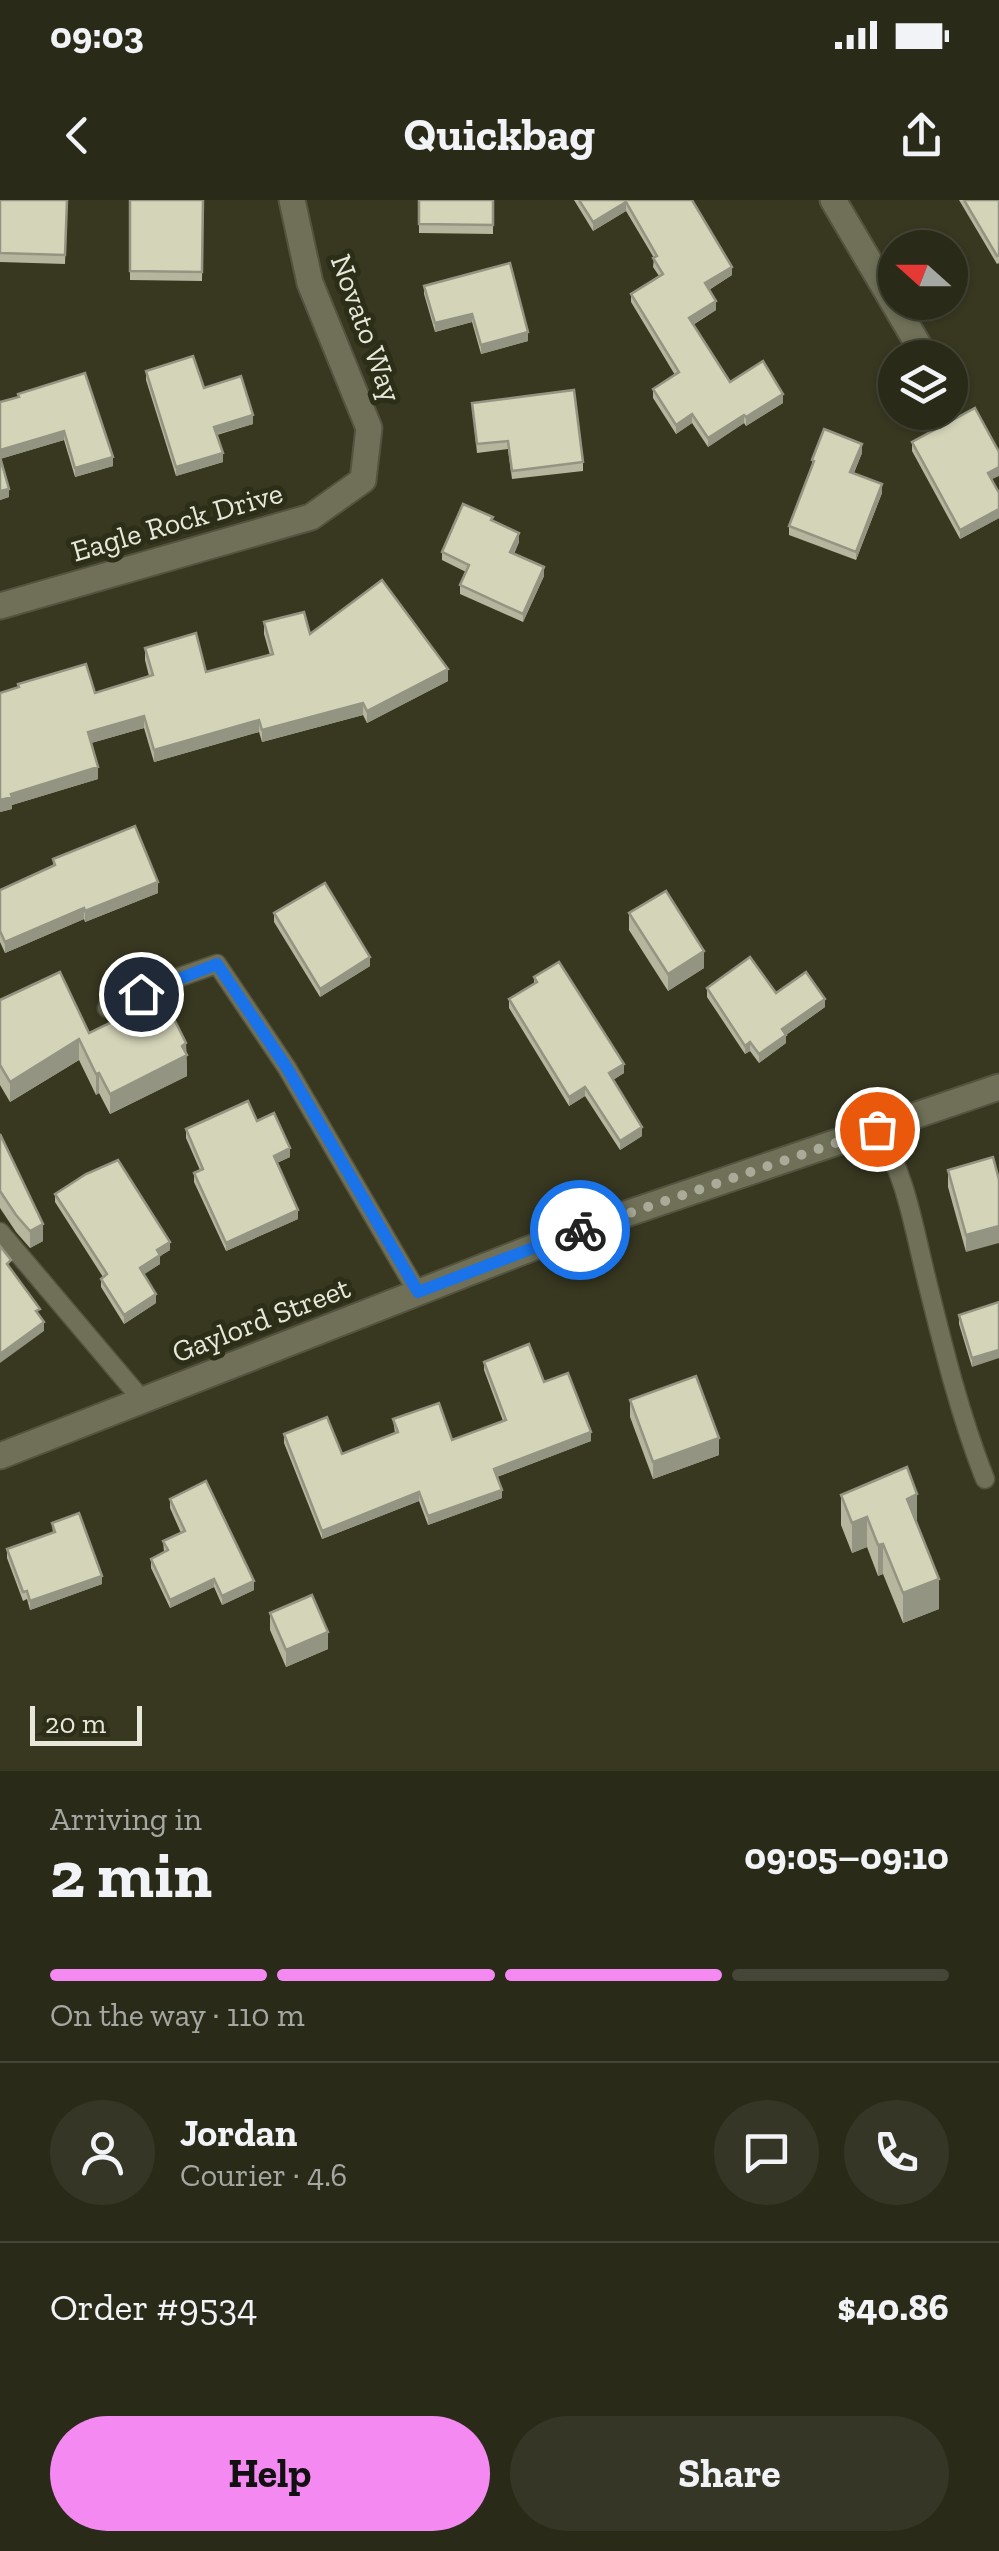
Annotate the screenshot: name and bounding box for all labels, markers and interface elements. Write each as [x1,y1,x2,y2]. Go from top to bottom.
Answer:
text: 09:03 [50,12,144,58]
icon: back [50,108,105,163]
text: Quickbag [404,108,595,162]
icon: share [894,108,949,163]
north arrow [878,230,968,320]
map controls [878,230,968,430]
street label: Novato Way [323,249,410,407]
button: layers [878,340,968,430]
street label: Eagle Rock Drive [67,475,287,569]
pin [99,952,184,1037]
icon: home [114,967,169,1022]
pin [835,1087,920,1172]
icon: bag [850,1102,905,1157]
courier [530,1180,630,1280]
icon: bike [553,1203,608,1258]
street label: Gaylord Street [167,1270,355,1370]
scale bar [30,1701,142,1746]
text: 20 m [45,1707,106,1740]
text: Arriving in [50,1800,202,1838]
text: 09:05–09:10 [744,1833,949,1879]
text: 2 min [50,1836,212,1914]
text: On the way · 110 m [50,1996,305,2034]
button: person [50,2100,155,2205]
button: chat [714,2100,819,2205]
button: phone [844,2100,949,2205]
text: Jordan [180,2110,297,2156]
text: Courier · 4.6 [180,2156,347,2194]
text: Order #9534 [50,2284,258,2330]
text: $40.86 [837,2284,949,2330]
button: Help [50,2416,490,2531]
button: Share [510,2416,949,2531]

